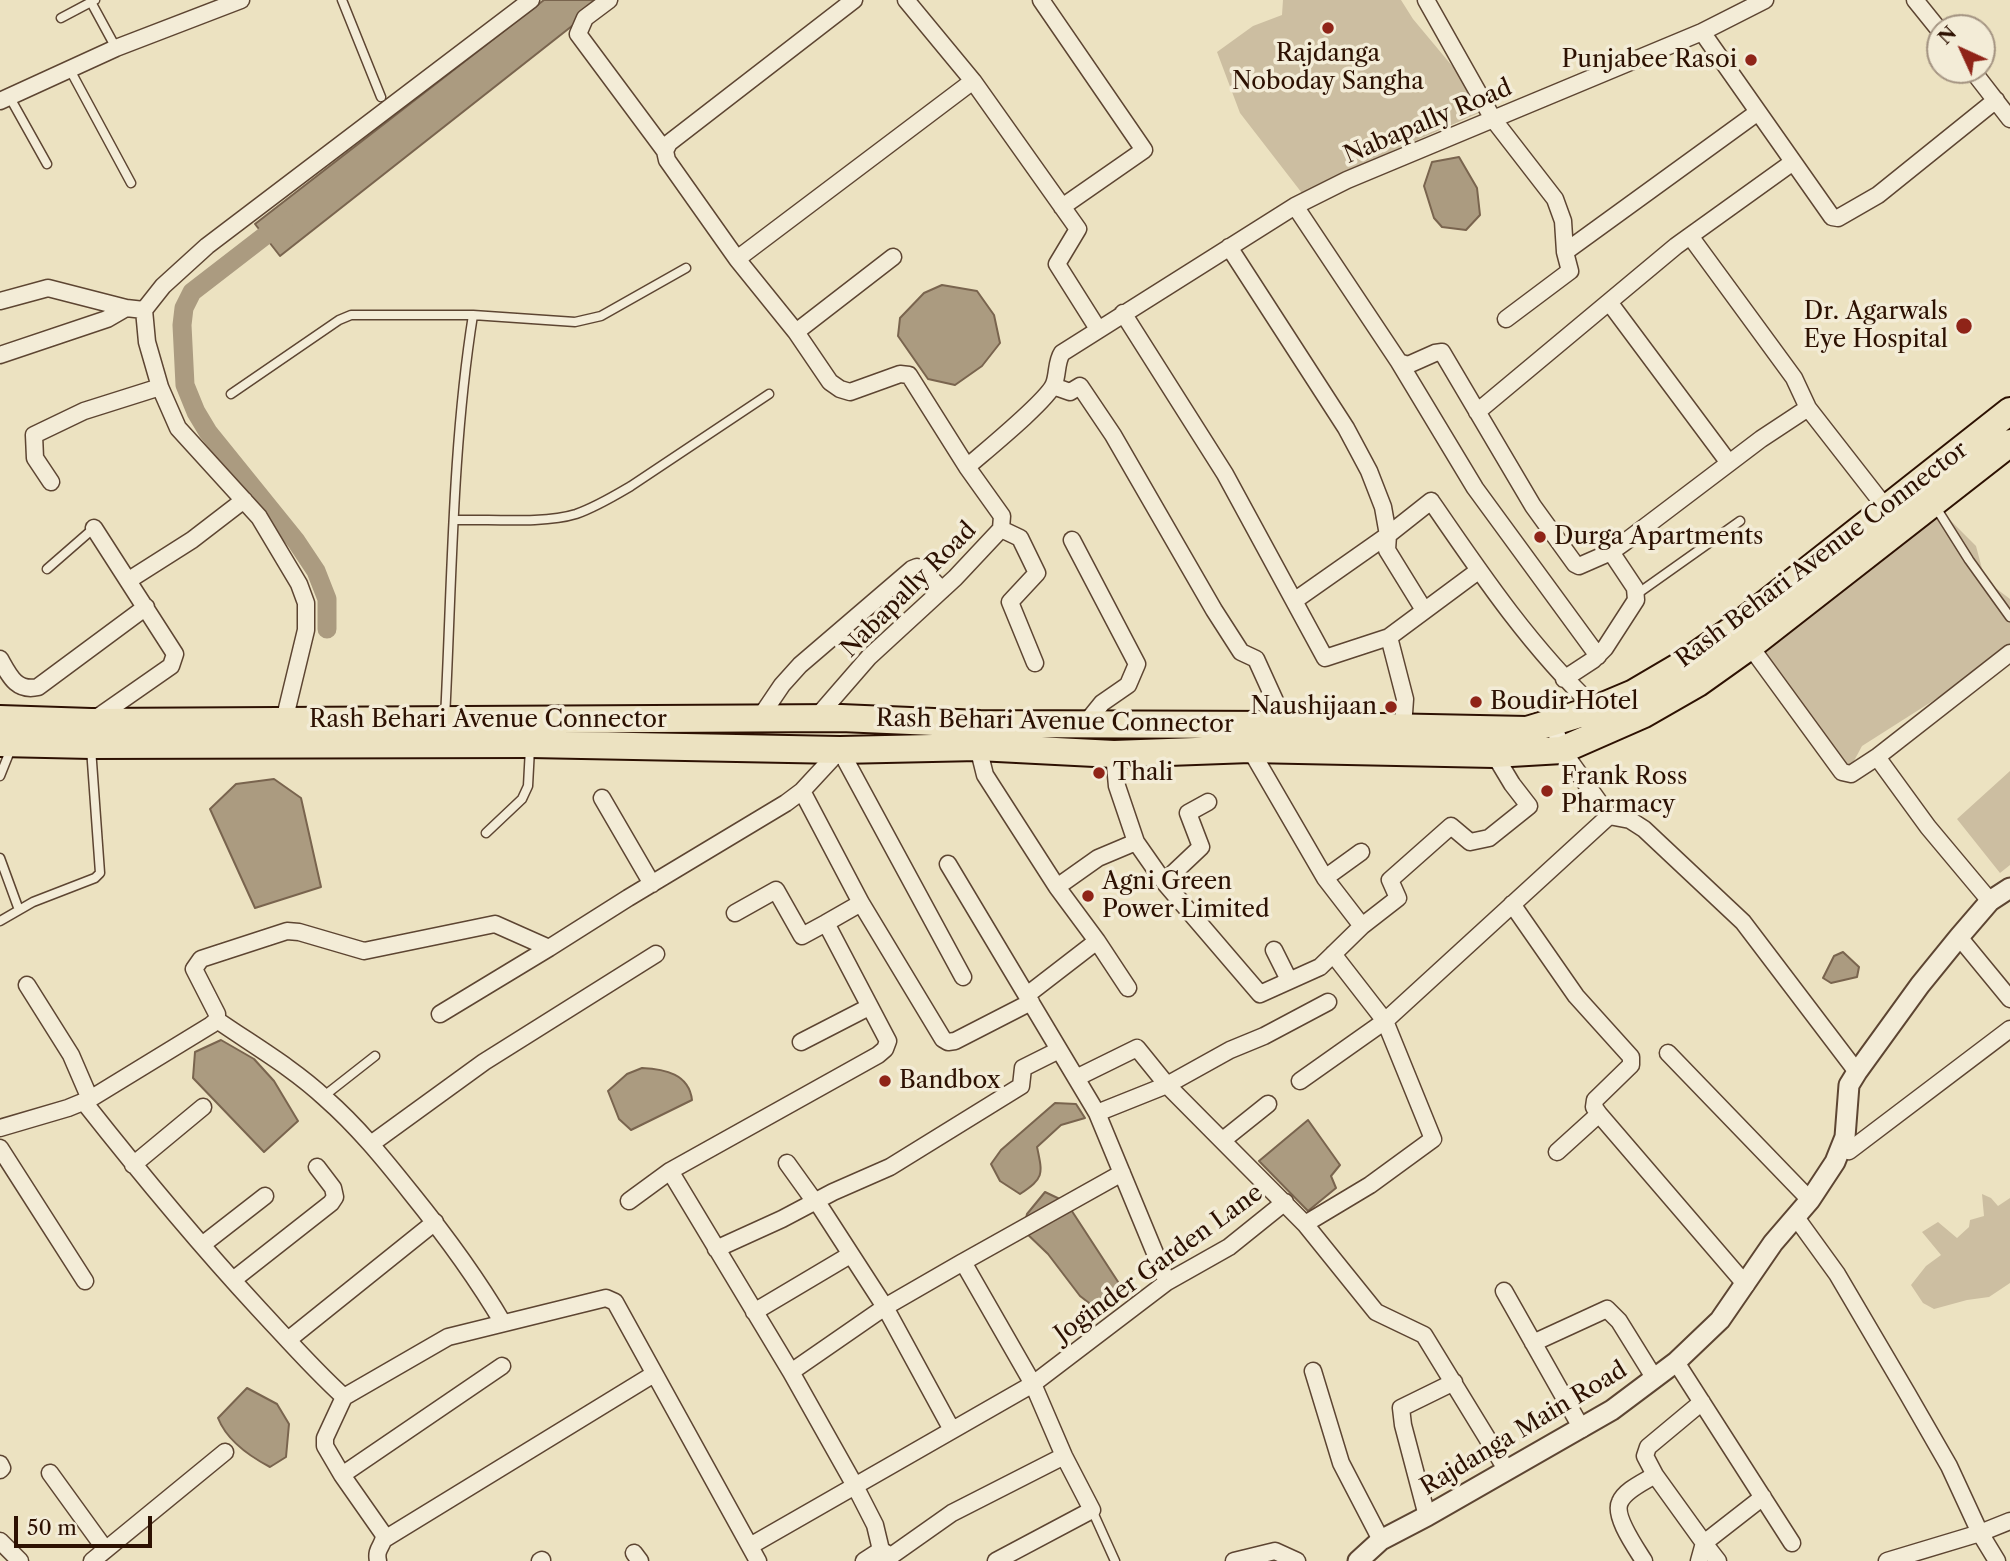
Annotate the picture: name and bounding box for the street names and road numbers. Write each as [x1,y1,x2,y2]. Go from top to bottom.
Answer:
street label: Nabapally Road [1340,74,1516,170]
street label: Rash Behari Avenue Connector [1670,436,1974,674]
street label: Nabapally Road [835,516,983,664]
street label: Rash Behari Avenue Connector [876,704,1234,740]
street label: Rash Behari Avenue Connector [309,706,667,734]
street label: Joginder Garden Lane [1049,1179,1269,1349]
street label: Rajdanga Main Road [1416,1356,1632,1502]

